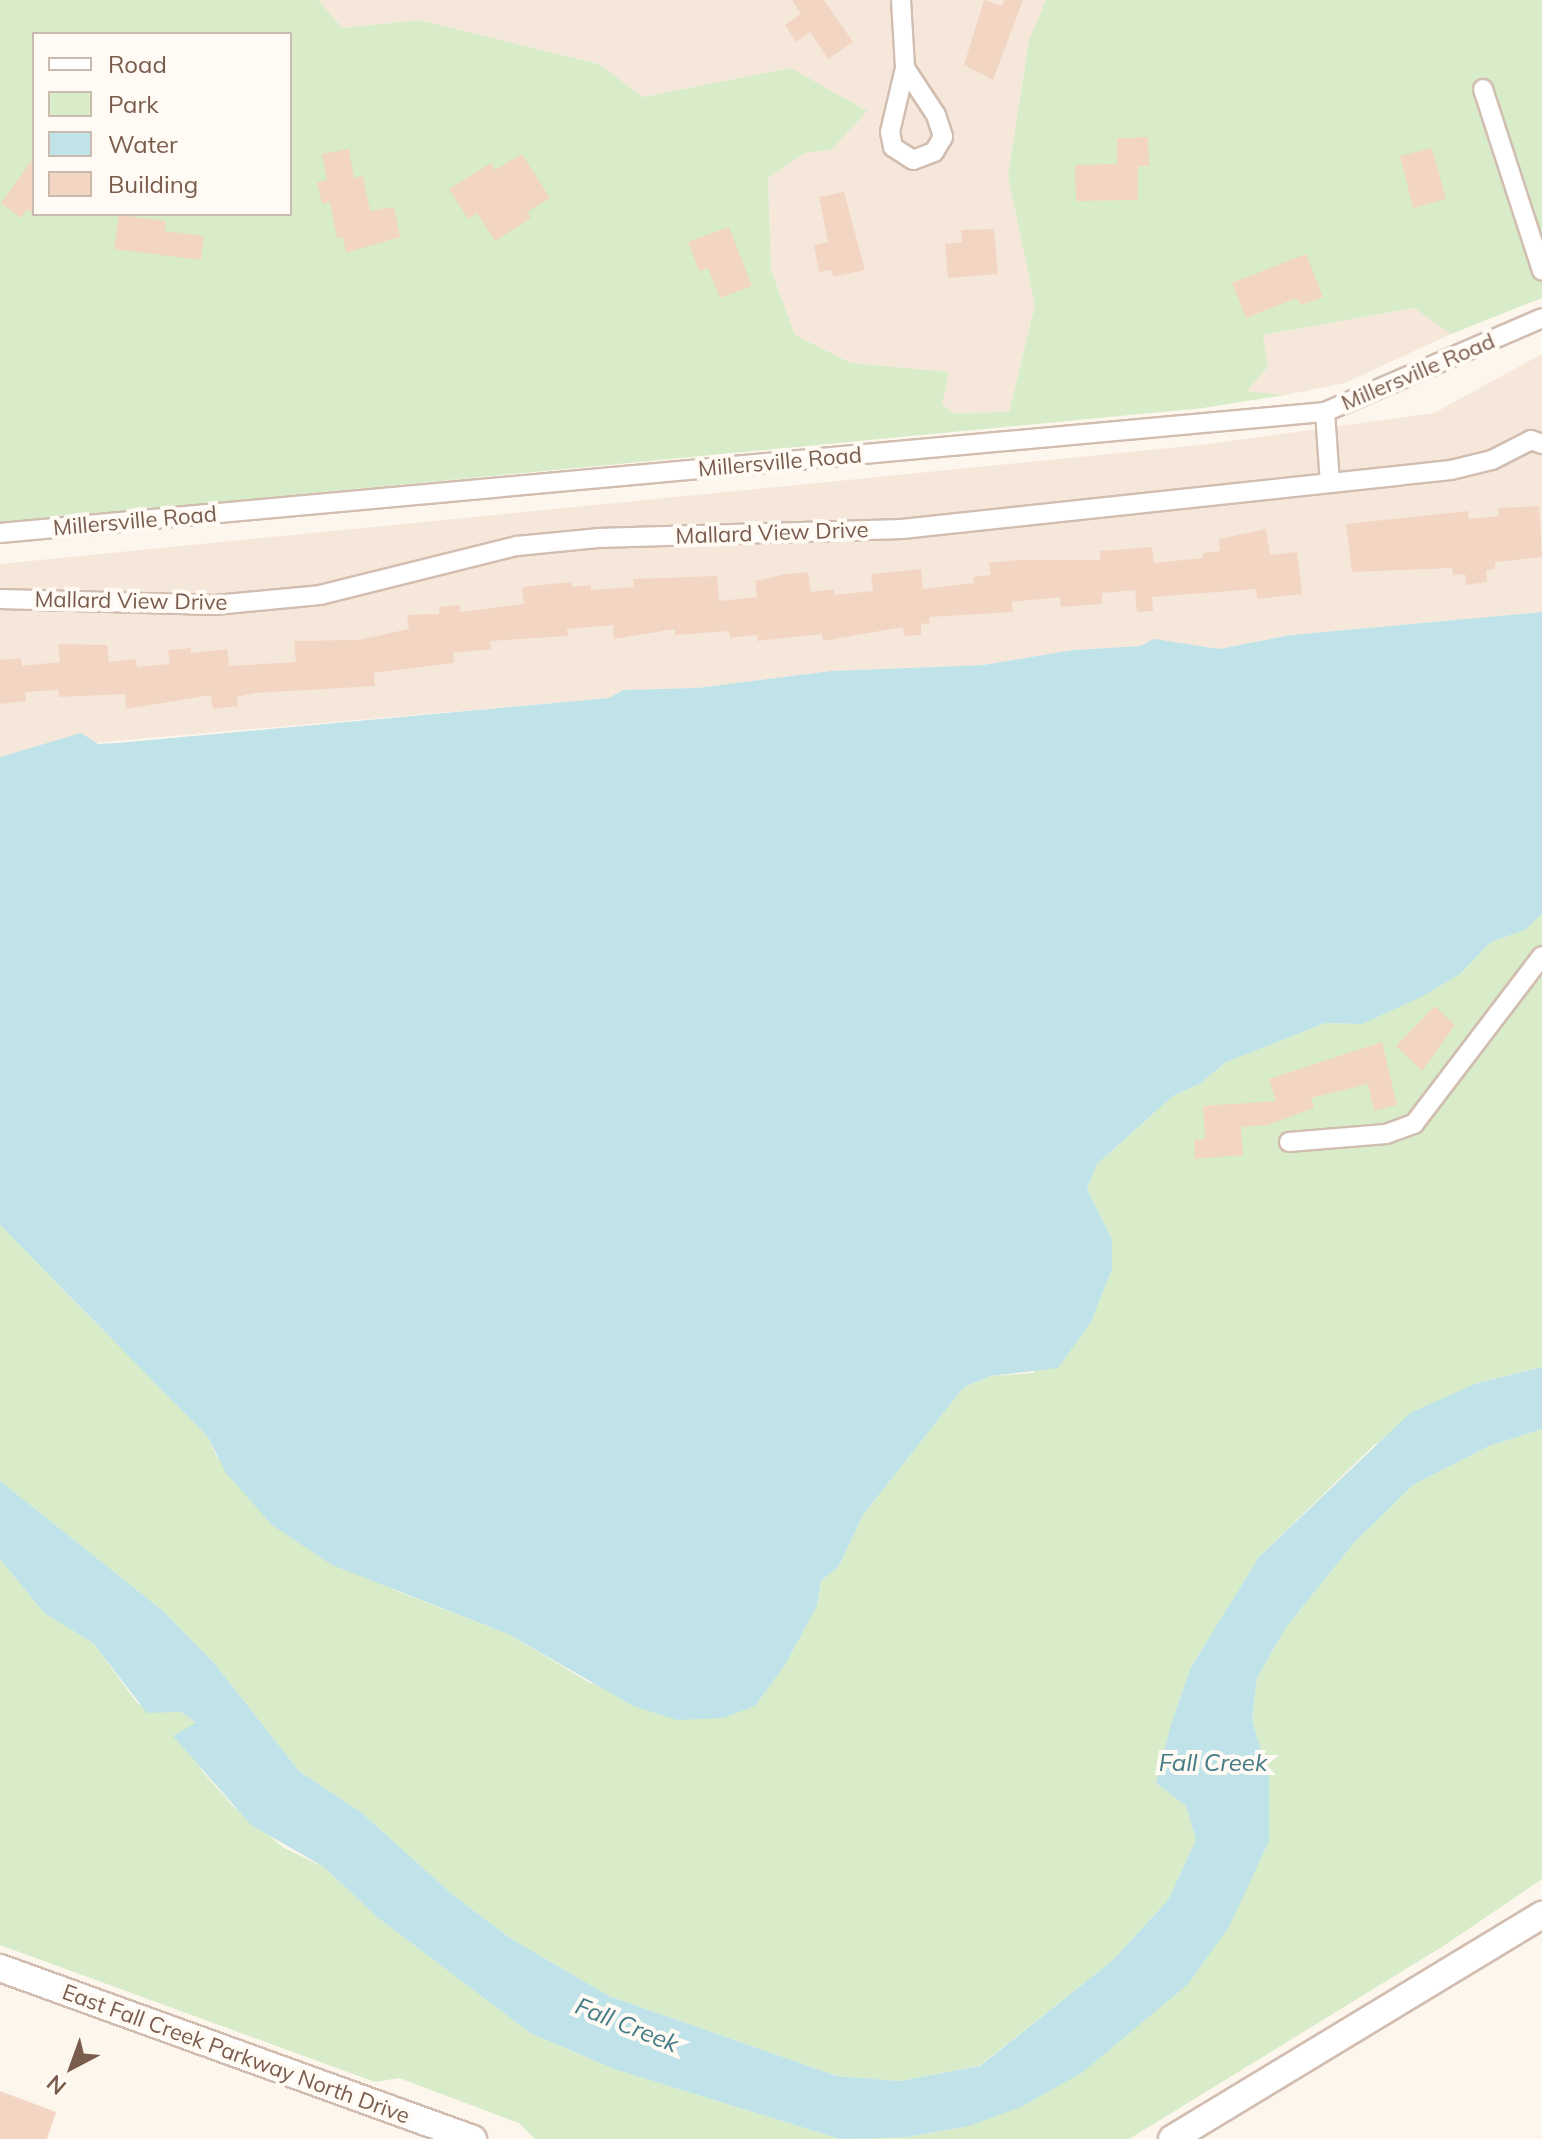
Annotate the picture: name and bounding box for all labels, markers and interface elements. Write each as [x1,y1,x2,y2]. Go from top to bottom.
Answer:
legend [32,32,292,216]
text: Road [108,49,167,79]
text: Park [108,89,159,119]
text: Water [108,129,178,159]
text: Building [108,169,198,199]
street label: Millersville Road [1337,328,1499,416]
street label: Millersville Road [697,442,863,482]
street label: Millersville Road [52,501,218,541]
street label: Mallard View Drive [675,516,869,550]
street label: Mallard View Drive [34,586,228,616]
water label: Fall Creek [1159,1749,1267,1777]
street label: East Fall Creek Parkway North Drive [59,1979,413,2129]
water label: Fall Creek [571,1991,683,2059]
north arrow [32,2027,112,2107]
text: N [41,2069,72,2101]

